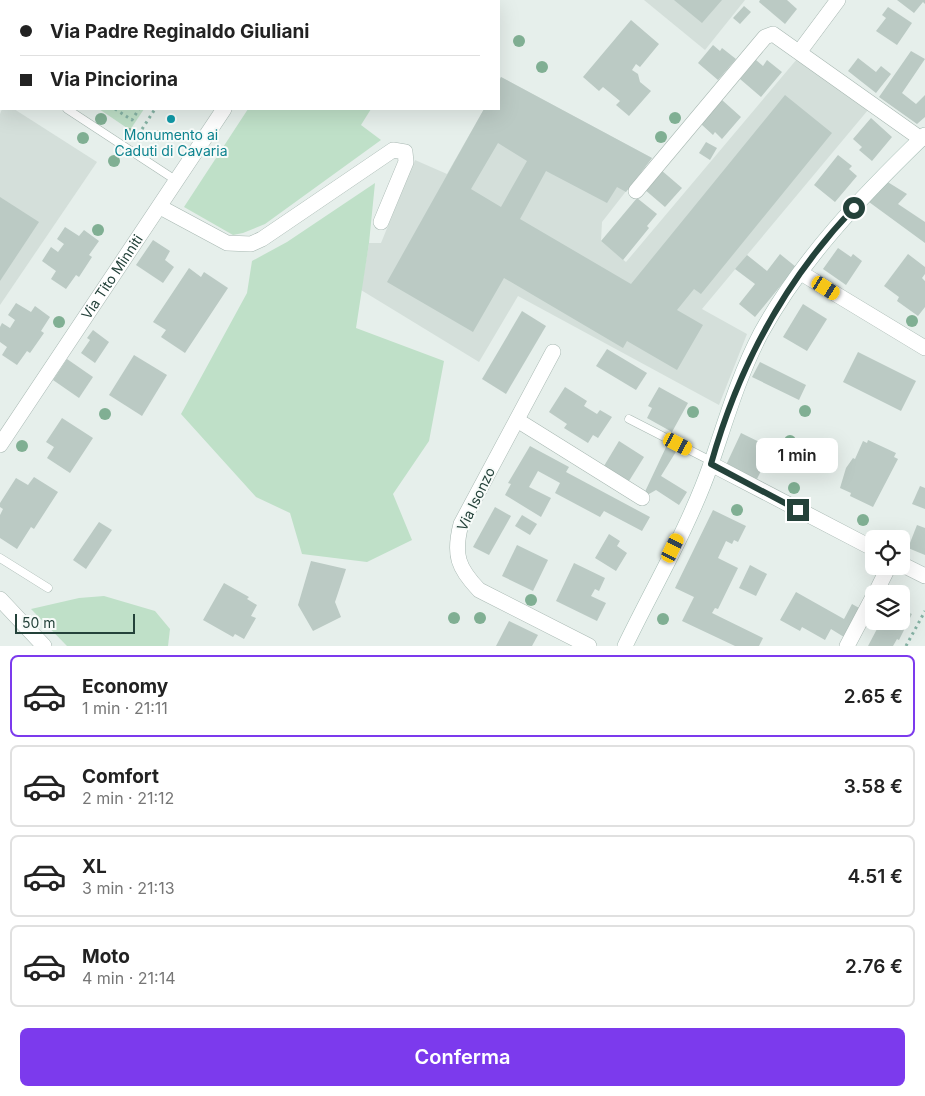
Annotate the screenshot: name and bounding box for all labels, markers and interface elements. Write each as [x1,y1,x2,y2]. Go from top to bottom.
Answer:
text: Via Padre Reginaldo Giuliani [50,20,309,43]
text: Via Pinciorina [50,68,178,91]
marker: Monumento ai Caduti di Cavaria [165,113,177,125]
place label: Monumento ai Caduti di Cavaria [114,126,228,159]
route start [843,197,865,219]
street label: Via Tito Minniti [77,231,146,322]
car [809,274,842,302]
car [661,431,694,457]
callout: 1 min [757,438,839,472]
text: 1 min [777,445,817,465]
street label: Via Isonzo [453,464,498,533]
route end [787,499,809,521]
map controls [865,530,910,630]
button: locate [865,530,910,575]
car [659,531,686,565]
button: layers [865,585,910,630]
scale bar [15,611,135,634]
text: 50 m [22,614,56,631]
icon: car [22,674,67,719]
text: Economy [82,675,168,698]
text: 2.65 € [844,685,903,708]
text: 1 min · 21:11 [82,698,168,718]
icon: car [22,764,67,809]
text: Comfort [82,765,159,788]
text: 3.58 € [844,775,903,798]
text: 2 min · 21:12 [82,788,174,808]
icon: car [22,854,67,899]
text: XL [82,855,107,878]
text: 4.51 € [847,865,903,888]
text: 3 min · 21:13 [82,878,175,898]
icon: car [22,944,67,989]
text: Moto [82,945,130,968]
text: 2.76 € [845,955,903,978]
text: 4 min · 21:14 [82,968,176,988]
button: Conferma [20,1028,905,1086]

